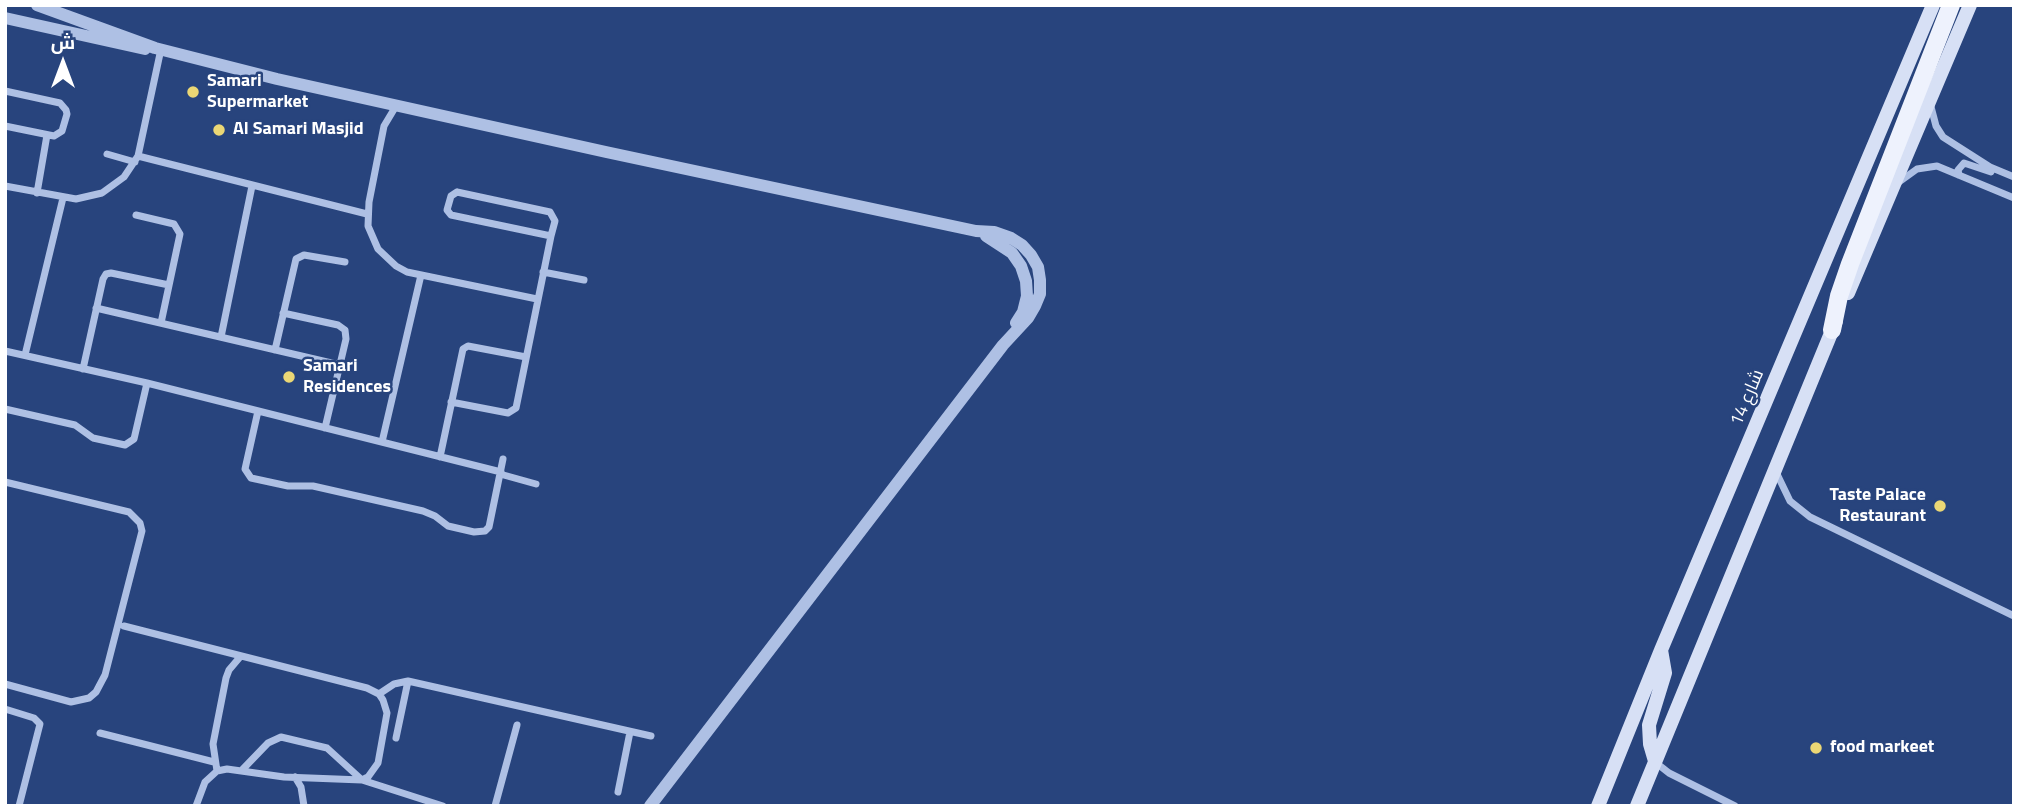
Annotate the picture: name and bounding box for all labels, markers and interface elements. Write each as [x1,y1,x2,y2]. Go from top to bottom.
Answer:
text: ش [51,27,75,56]
north arrow [28,28,98,98]
place label: Samari Supermarket [207,71,308,114]
marker: Samari Supermarket [185,84,201,100]
place label: Al Samari Masjid [233,119,364,141]
marker: Al Samari Masjid [211,122,227,138]
place label: Samari Residences [303,356,391,398]
street label: شارع 14 [1727,367,1769,429]
marker: Samari Residences [281,369,297,385]
place label: Taste Palace Restaurant [1830,485,1926,528]
marker: Taste Palace Restaurant [1932,498,1948,514]
place label: food markeet [1830,737,1934,759]
marker: food markeet [1808,740,1824,756]

